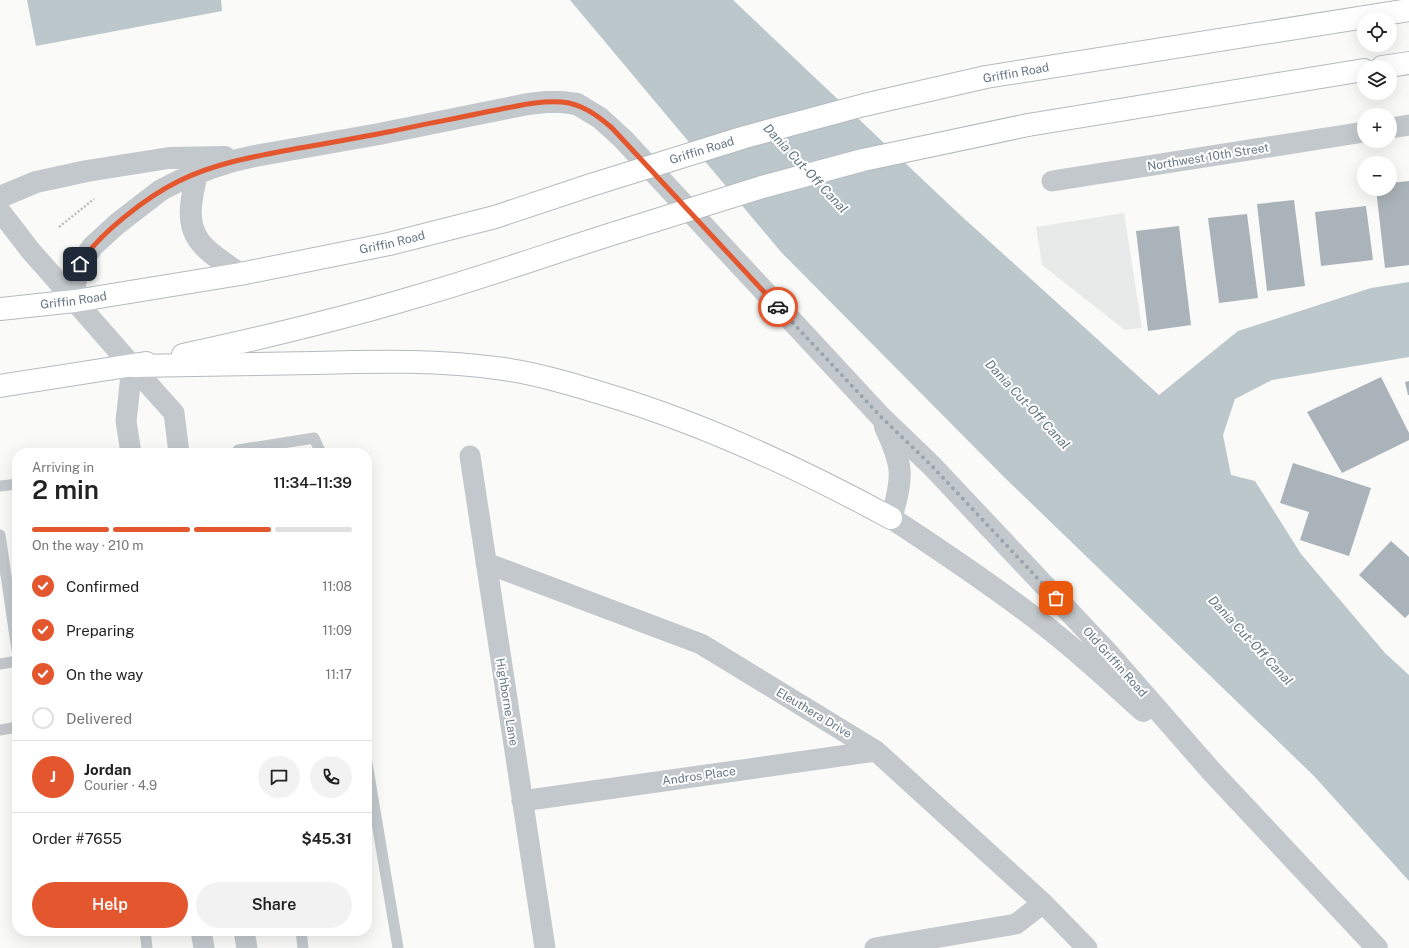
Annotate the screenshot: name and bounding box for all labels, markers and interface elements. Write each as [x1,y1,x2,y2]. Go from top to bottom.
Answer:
map controls [1357,12,1397,196]
button: locate [1357,12,1397,52]
street label: Griffin Road [982,60,1050,86]
button: layers [1357,60,1397,100]
button: + [1357,108,1397,148]
water label: Dania Cut-Off Canal [760,120,851,216]
street label: Griffin Road [668,134,736,167]
street label: Northwest 10th Street [1146,140,1270,174]
button: − [1357,156,1397,196]
street label: Griffin Road [358,228,426,257]
pin [63,247,97,281]
icon: home [69,253,91,275]
courier [758,287,798,327]
street label: Griffin Road [40,289,108,312]
icon: car [767,296,789,318]
water label: Dania Cut-Off Canal [982,356,1073,452]
text: Arriving in [32,460,94,475]
text: 2 min [32,474,99,505]
text: 11:34–11:39 [273,474,352,491]
text: On the way · 210 m [32,538,144,553]
icon: check [32,575,54,597]
text: Confirmed [66,578,139,595]
text: 11:08 [322,579,352,594]
pin [1039,581,1073,615]
icon: bag [1045,587,1067,609]
water label: Dania Cut-Off Canal [1205,592,1296,688]
icon: check [32,619,54,641]
text: Preparing [66,622,135,639]
text: 11:09 [322,623,352,638]
street label: Old Griffin Road [1080,624,1150,700]
street label: Highborne Lane [493,657,521,747]
icon: check [32,663,54,685]
text: On the way [66,666,143,683]
text: 11:17 [325,667,352,682]
street label: Eleuthera Drive [774,685,854,741]
text: Delivered [66,710,132,727]
button: chat [258,756,300,798]
button: phone [310,756,352,798]
text: Jordan [84,761,131,778]
street label: Andros Place [661,764,737,788]
text: J [50,768,56,785]
text: Courier · 4.9 [84,778,157,793]
text: Order #7655 [32,830,122,847]
text: $45.31 [302,830,352,847]
button: Help [32,882,188,928]
button: Share [196,882,352,928]

